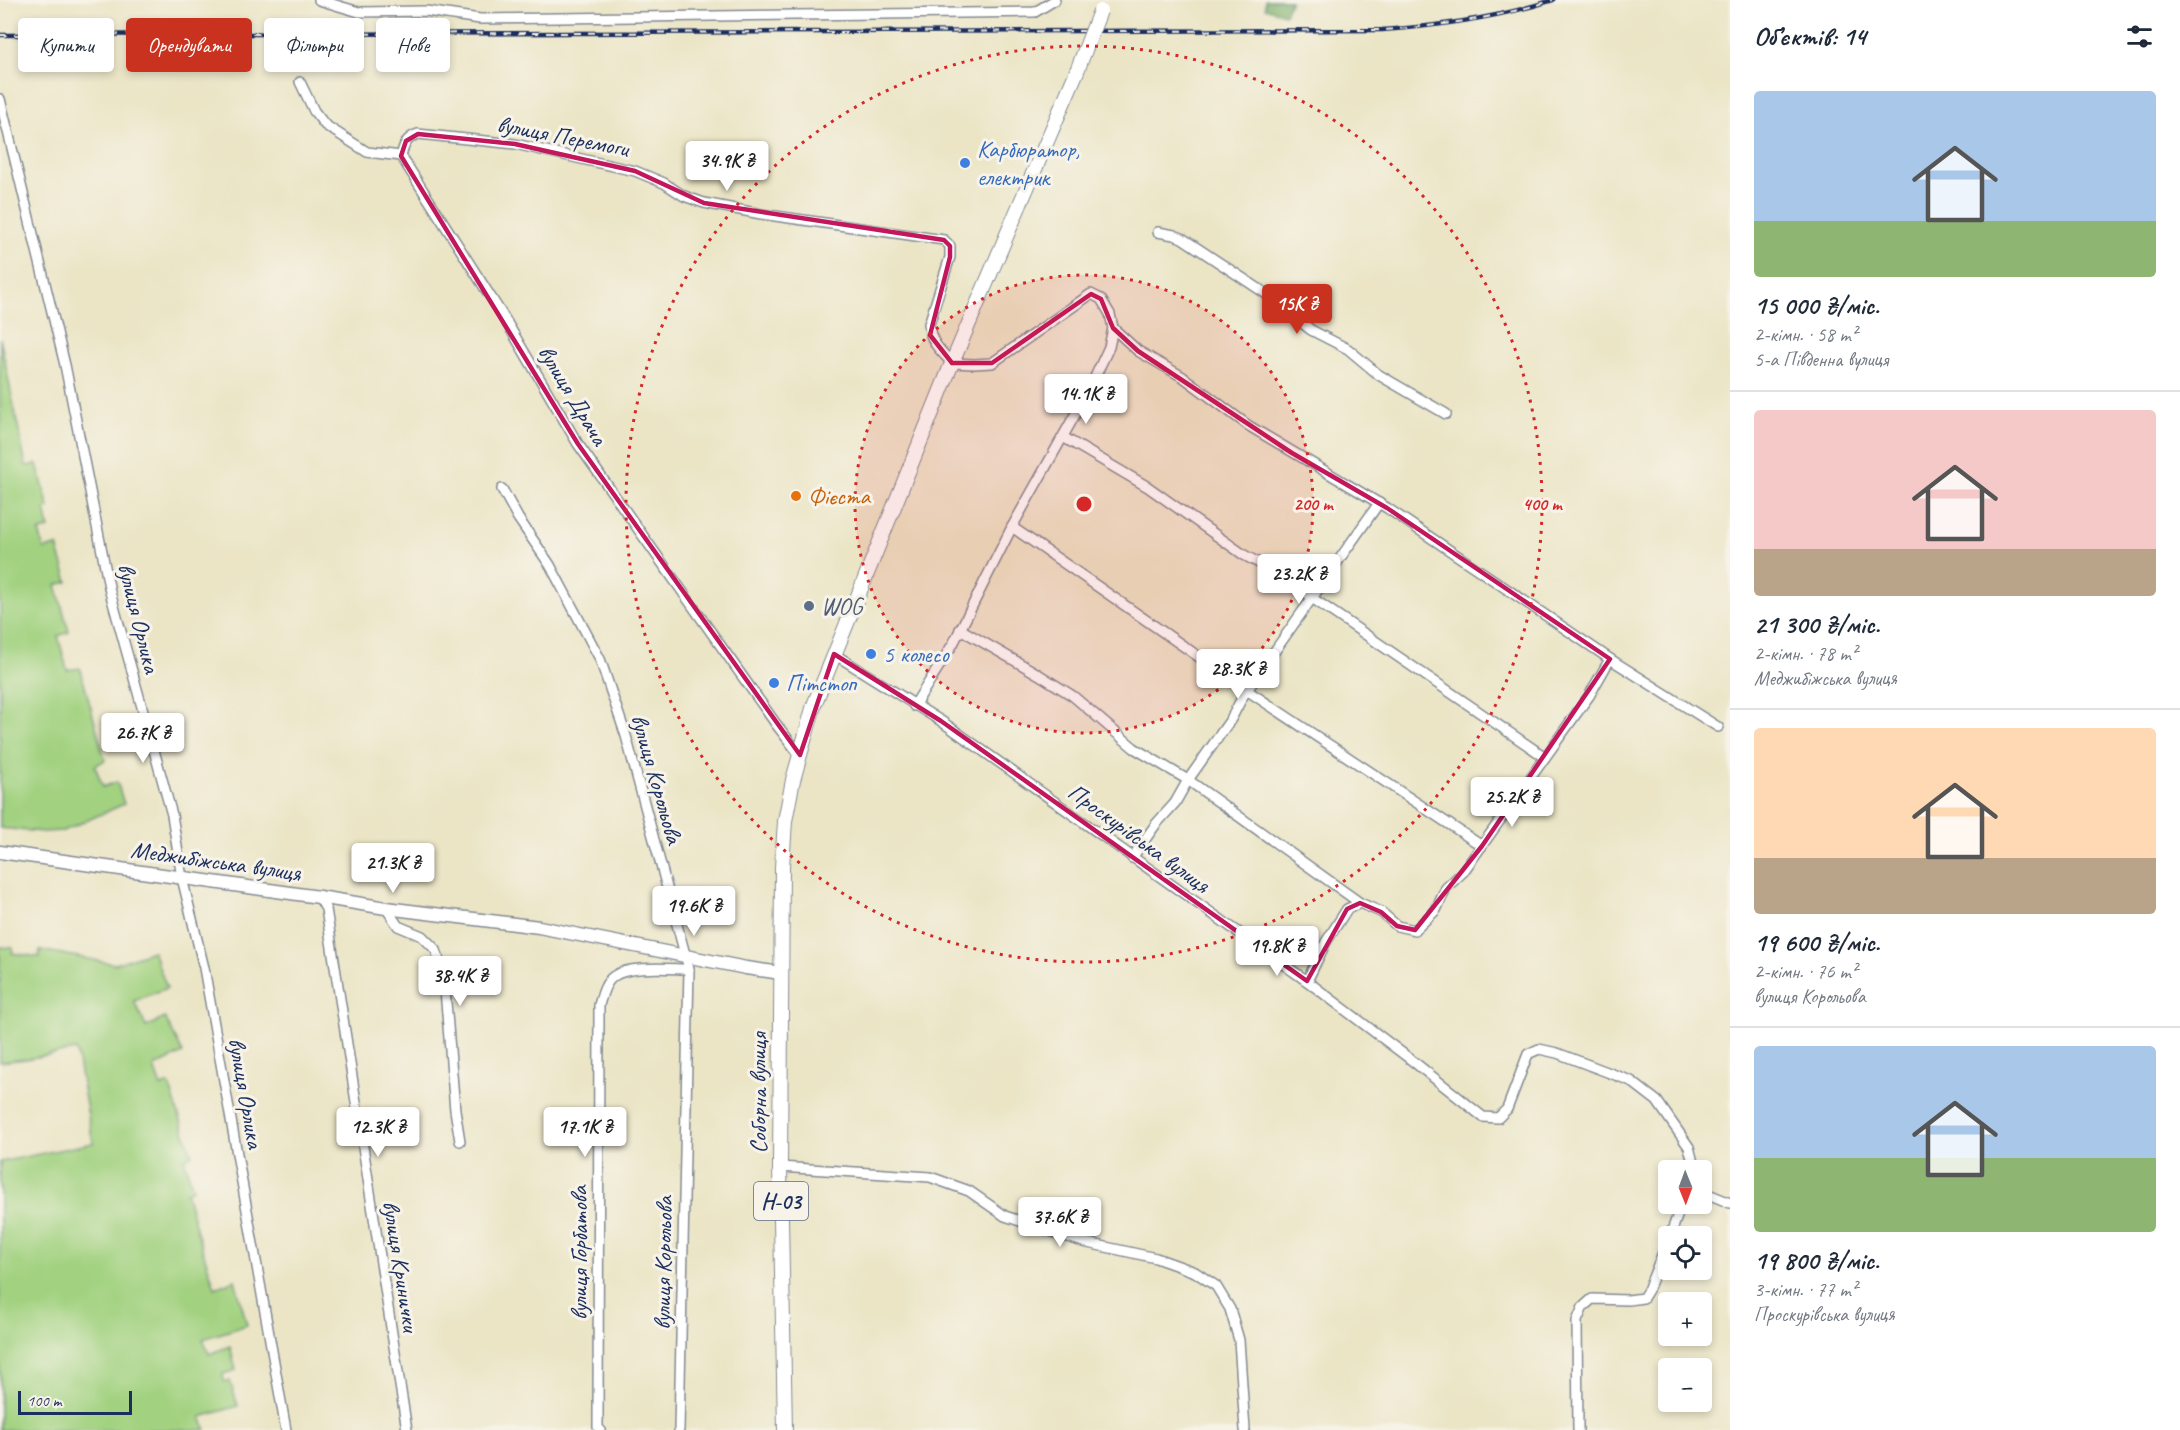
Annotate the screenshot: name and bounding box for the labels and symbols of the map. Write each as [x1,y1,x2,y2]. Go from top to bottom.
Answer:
street label: вулиця Перемоги [495,109,633,164]
place label: Карбюратор, електрик [977,134,1080,192]
pin: 34.9K ₴ [672,141,782,192]
marker: Карбюратор, електрик [958,156,972,170]
pin: 15K ₴ [1255,284,1339,335]
street label: вулиця Драча [531,339,615,452]
pin: 14.1K ₴ [1031,374,1141,425]
place label: Фієста [808,481,871,511]
marker: Фієста [789,489,803,503]
text: 200 m [1294,493,1334,515]
text: 400 m [1523,493,1563,515]
centre of rings [1074,494,1094,514]
pin: 23.2K ₴ [1244,554,1354,605]
street label: вулиця Орлика [111,560,167,677]
place label: WOG [821,591,864,621]
marker: WOG [802,599,816,613]
place label: 5 колесо [883,639,950,669]
marker: 5 колесо [864,647,878,661]
pin: 28.3K ₴ [1183,649,1293,700]
place label: Пітстоп [786,668,858,698]
marker: Пітстоп [767,676,781,690]
street label: вулиця Корольова [624,711,690,849]
pin: 26.7K ₴ [88,713,198,764]
street label: Проскурівська вулиця [1062,776,1217,900]
pin: 25.2K ₴ [1457,777,1567,828]
street label: Меджибіжська вулиця [129,834,304,888]
pin: 21.3K ₴ [338,843,448,894]
pin: 19.6K ₴ [639,886,749,937]
pin: 19.8K ₴ [1222,926,1332,977]
pin: 38.4K ₴ [405,956,515,1007]
street label: Соборна вулиця [743,1031,773,1153]
street label: вулиця Орлика [222,1035,271,1152]
pin: 12.3K ₴ [323,1107,433,1158]
pin: 17.1K ₴ [530,1107,640,1158]
north arrow [1658,1160,1712,1214]
road number: Н-03 [754,1182,808,1220]
street label: вулиця Горбатова [564,1184,594,1320]
street label: вулиця Корольова [647,1194,679,1330]
pin: 37.6K ₴ [1005,1197,1115,1248]
street label: вулиця Кринички [376,1198,427,1336]
scale bar [18,1388,132,1416]

